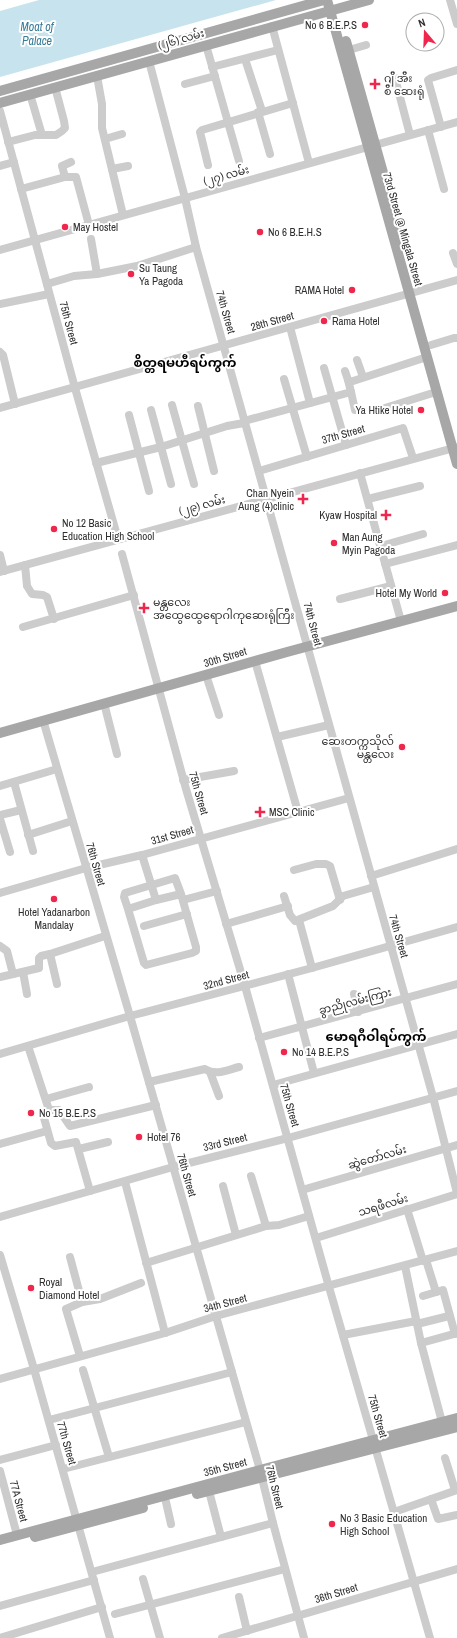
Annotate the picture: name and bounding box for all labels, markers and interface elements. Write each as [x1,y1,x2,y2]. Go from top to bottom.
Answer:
north arrow [405,12,445,52]
text: N [416,15,427,30]
place label: No 6 B.E.P.S [305,18,357,32]
water label: Moat of Palace [21,19,55,49]
marker: No 6 B.E.P.S [360,20,370,30]
street label: (၂၆) လမ်း [156,26,206,54]
place label: ဂျီ အီး စီ ဆေးရုံ [384,71,424,100]
marker: ဂျီ အီး စီ ဆေးရုံ [369,78,381,90]
street label: (၂၇) လမ်း [202,162,251,190]
street label: 73rd Street @ Mingala Street [380,171,426,288]
place label: May Hostel [73,220,118,234]
marker: May Hostel [60,222,70,232]
place label: No 6 B.E.H.S [268,225,322,239]
marker: No 6 B.E.H.S [255,227,265,237]
place label: Su Taung Ya Pagoda [139,261,183,288]
marker: Su Taung Ya Pagoda [126,269,136,279]
place label: RAMA Hotel [295,283,344,297]
marker: RAMA Hotel [347,285,357,295]
street label: 74th Street [213,289,239,336]
street label: 75th Street [57,300,82,347]
street label: 28th Street [249,308,296,334]
place label: Rama Hotel [332,314,380,328]
marker: Rama Hotel [319,316,329,326]
district label: စိတ္တရမဟီရပ်ကွက် [133,353,237,373]
place label: Ya Htike Hotel [356,403,413,417]
marker: Ya Htike Hotel [416,405,426,415]
street label: 37th Street [320,421,367,447]
place label: Chan Nyein Aung (4)clinic [237,486,294,513]
street label: (၂၉) လမ်း [177,492,227,520]
marker: Chan Nyein Aung (4)clinic [297,493,309,505]
place label: Kyaw Hospital [319,508,377,522]
marker: Kyaw Hospital [380,509,392,521]
place label: No 12 Basic Education High School [62,516,154,543]
marker: No 12 Basic Education High School [49,524,59,534]
place label: Man Aung Myin Pagoda [342,530,395,557]
marker: Man Aung Myin Pagoda [329,538,339,548]
place label: Hotel My World [376,586,437,600]
marker: Hotel My World [440,588,450,598]
place label: မန္တလေး အထွေထွေရောဂါကုဆေးရုံကြီး [153,595,294,624]
street label: 74th Street [301,601,326,648]
marker: မန္တလေး အထွေထွေရောဂါကုဆေးရုံကြီး [138,602,150,614]
street label: 30th Street [202,644,249,670]
place label: ဆေးတက္ကသိုလ် မန္တလေး [321,734,394,763]
marker: ဆေးတက္ကသိုလ် မန္တလေး [397,742,407,752]
street label: 75th Street [186,770,212,817]
place label: MSC Clinic [269,805,315,819]
marker: MSC Clinic [254,806,266,818]
street label: 31st Street [149,822,195,848]
street label: 76th Street [83,841,109,888]
marker: Hotel Yadanarbon Mandalay [49,894,59,904]
place label: Hotel Yadanarbon Mandalay [18,905,90,932]
street label: 74th Street [386,913,412,960]
street label: 32nd Street [202,967,251,993]
street label: ခွာညိုလမ်းကြား [317,985,394,1019]
district label: မောရဂီဝါရပ်ကွက် [326,1027,426,1047]
place label: No 14 B.E.P.S [292,1045,349,1059]
marker: No 14 B.E.P.S [279,1047,289,1057]
street label: 75th Street [277,1082,303,1129]
place label: No 15 B.E.P.S [39,1106,96,1120]
marker: No 15 B.E.P.S [26,1108,36,1118]
place label: Hotel 76 [147,1130,181,1144]
street label: 33rd Street [202,1130,249,1154]
marker: Hotel 76 [134,1132,144,1142]
street label: ဆွဲတော်လမ်း [346,1142,409,1174]
street label: 76th Street [174,1152,200,1199]
street label: သရဖီလမ်း [357,1191,410,1221]
place label: Royal Diamond Hotel [39,1275,99,1302]
marker: Royal Diamond Hotel [26,1283,36,1293]
street label: 34th Street [202,1290,249,1315]
street label: 75th Street [365,1393,391,1440]
street label: 77th Street [54,1420,80,1467]
street label: 35th Street [202,1454,249,1479]
street label: 76th Street [263,1464,287,1511]
street label: 77A Street [7,1479,31,1524]
place label: No 3 Basic Education High School [340,1511,427,1538]
marker: No 3 Basic Education High School [327,1519,337,1529]
street label: 36th Street [313,1580,360,1606]

